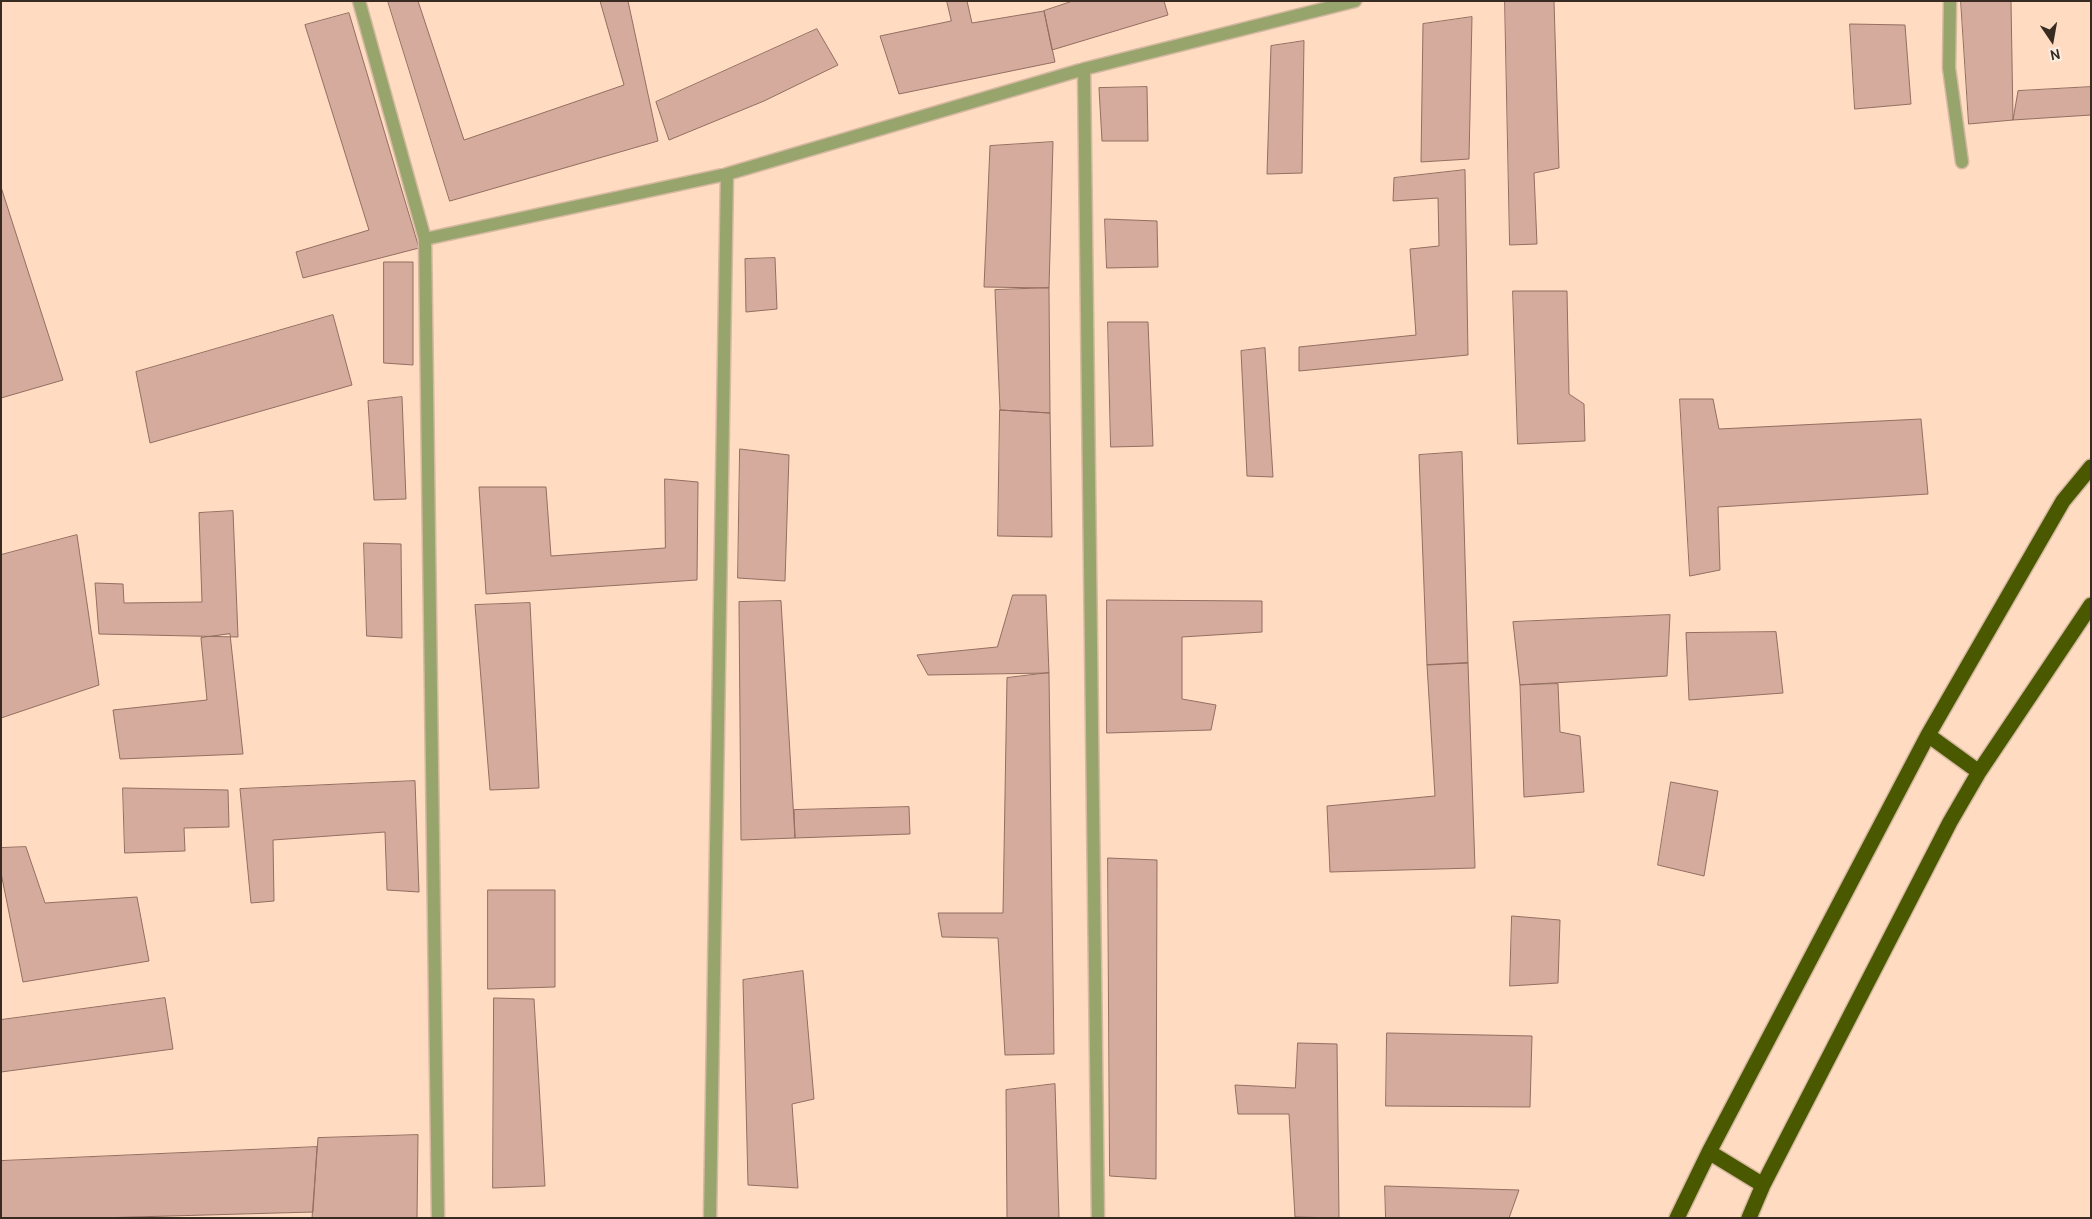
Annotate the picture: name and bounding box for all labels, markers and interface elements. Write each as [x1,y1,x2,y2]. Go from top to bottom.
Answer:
north arrow [2027,15,2077,65]
text: N [2048,45,2062,65]

